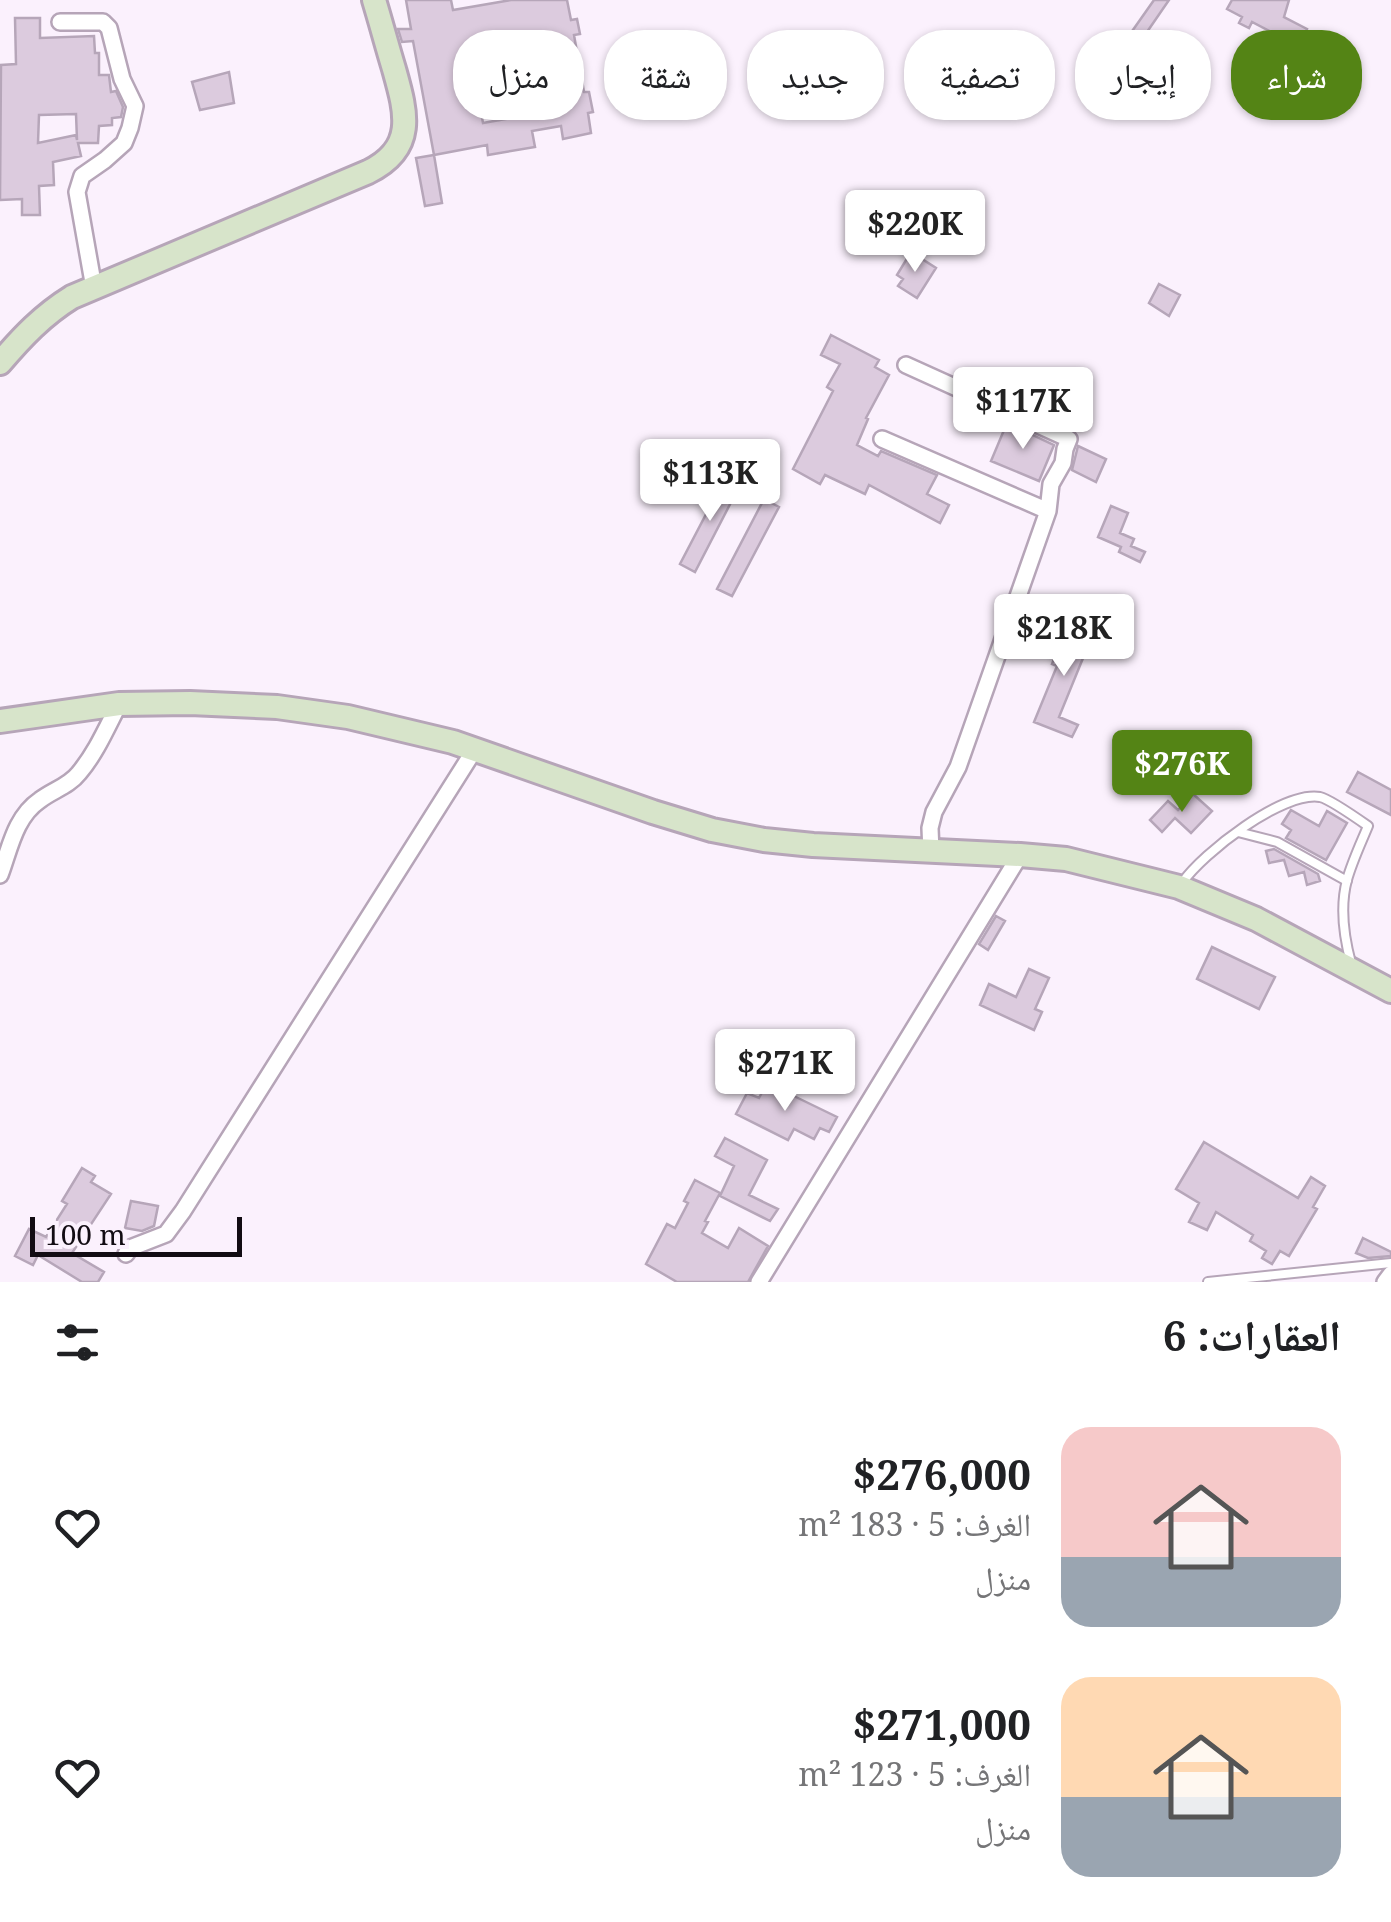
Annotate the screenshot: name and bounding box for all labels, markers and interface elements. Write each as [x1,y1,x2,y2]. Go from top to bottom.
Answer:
chip: منزل [453,30,584,120]
chip: شقة [604,30,727,120]
chip: جديد [747,30,884,120]
chip: تصفية [904,30,1055,120]
chip: إيجار [1075,30,1211,120]
chip: شراء [1231,30,1362,120]
pin: $220K [845,190,985,275]
text: $220K [867,201,963,244]
pin: $117K [953,367,1093,452]
text: $117K [975,378,1071,421]
pin: $113K [640,439,780,524]
text: $113K [662,450,758,493]
pin: $218K [994,594,1134,679]
text: $218K [1016,605,1112,648]
pin: $276K [1112,730,1252,815]
text: $276K [1134,741,1230,784]
pin: $271K [715,1029,855,1114]
text: $271K [737,1040,833,1083]
scale bar [30,1212,242,1256]
text: 100 m [45,1215,126,1253]
text: العقارات: 6 [1163,1306,1341,1363]
icon: filters [50,1315,105,1370]
text: $276,000 [853,1445,1031,1502]
icon: home [1141,1467,1261,1587]
icon: heart [50,1500,105,1555]
text: الغرف: 5 · 183 m² [798,1502,1031,1545]
text: منزل [975,1556,1031,1599]
text: $271,000 [853,1695,1031,1752]
icon: home [1141,1717,1261,1837]
icon: heart [50,1750,105,1805]
text: الغرف: 5 · 123 m² [798,1752,1031,1795]
text: منزل [975,1806,1031,1849]

